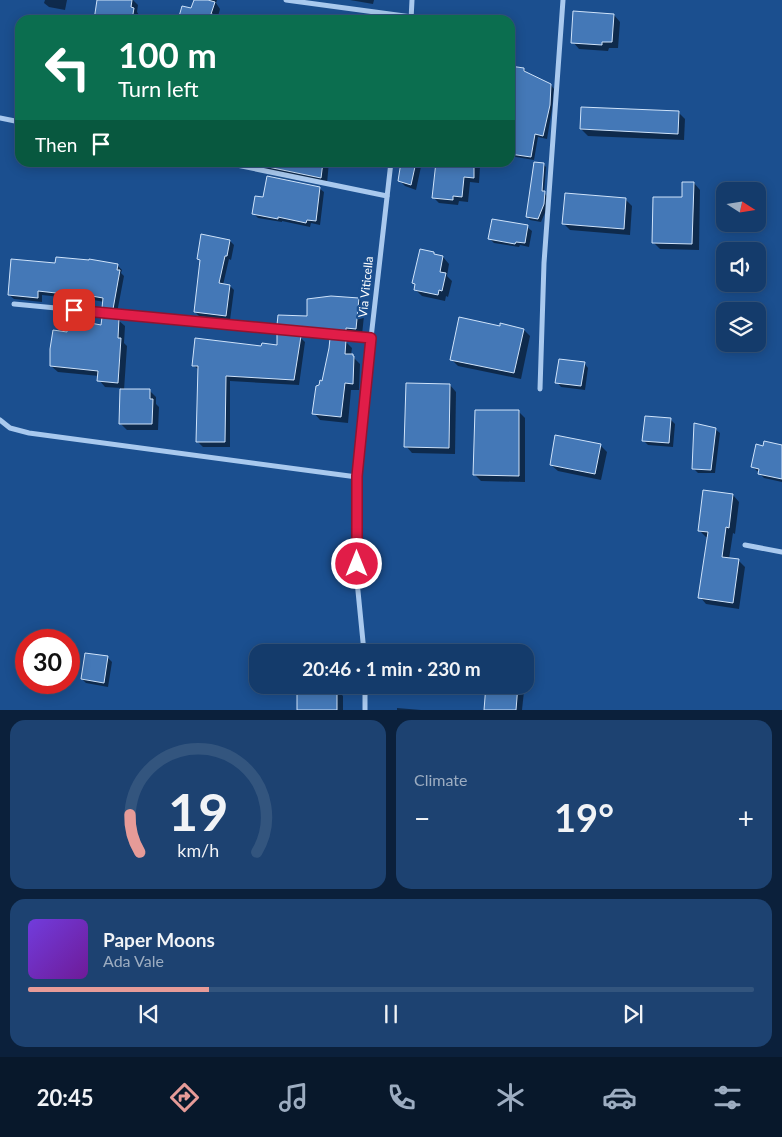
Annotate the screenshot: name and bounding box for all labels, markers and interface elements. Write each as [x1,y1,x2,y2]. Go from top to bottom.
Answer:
text: 100 m [118,33,217,75]
icon: left [35,35,100,100]
text: Turn left [118,75,199,102]
icon: arrive [87,130,115,158]
text: Then [35,133,77,156]
north arrow [716,182,766,232]
map controls [716,182,766,352]
button: sound [716,242,766,292]
street label: Via Viticella [355,256,376,318]
pin [53,289,95,331]
icon: arrive [60,296,88,324]
button: layers [716,302,766,352]
position arrow [330,537,382,589]
speed limit sign: 30 [15,629,80,694]
text: 20:46 · 1 min · 230 m [302,657,481,680]
text: Climate [414,770,467,789]
text: 19 [168,780,228,842]
text: 19° [554,794,614,840]
text: − [414,801,430,835]
text: + [738,801,754,835]
text: km/h [177,839,219,861]
text: Paper Moons [103,928,215,951]
text: Ada Vale [103,951,164,970]
icon: previous [135,1000,163,1028]
icon: pause [377,1000,405,1028]
icon: next [619,1000,647,1028]
icon: directions [167,1080,202,1115]
icon: music [276,1080,311,1115]
icon: phone [384,1080,419,1115]
icon: climate [493,1080,528,1115]
icon: car [602,1080,637,1115]
icon: filters [710,1080,745,1115]
text: 20:45 [37,1084,94,1111]

